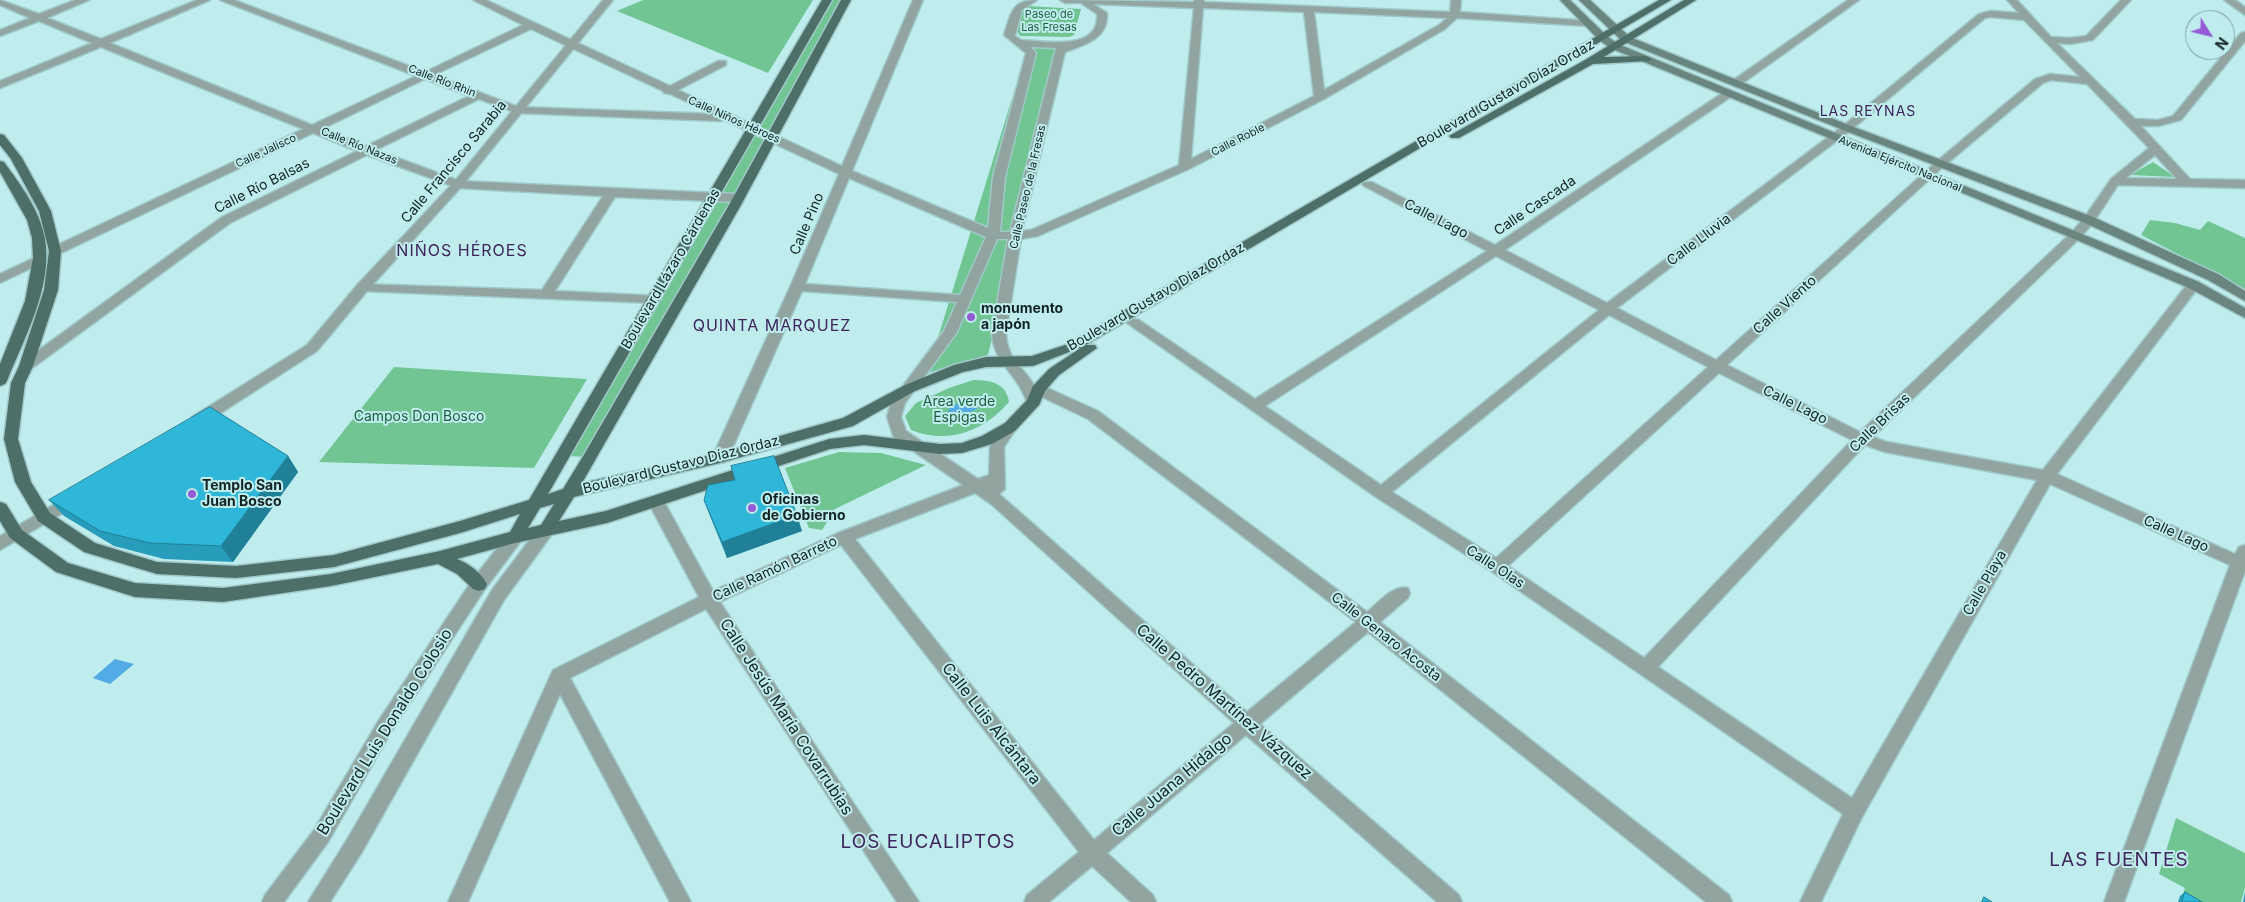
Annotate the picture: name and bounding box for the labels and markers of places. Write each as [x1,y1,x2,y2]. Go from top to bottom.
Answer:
place label: monumento a japón [981,301,1063,334]
marker: monumento a japón [965,311,977,323]
place label: Templo San Juan Bosco [202,478,282,511]
marker: Templo San Juan Bosco [186,488,198,500]
place label: Oficinas de Gobierno [762,492,846,524]
marker: Oficinas de Gobierno [746,502,758,514]

